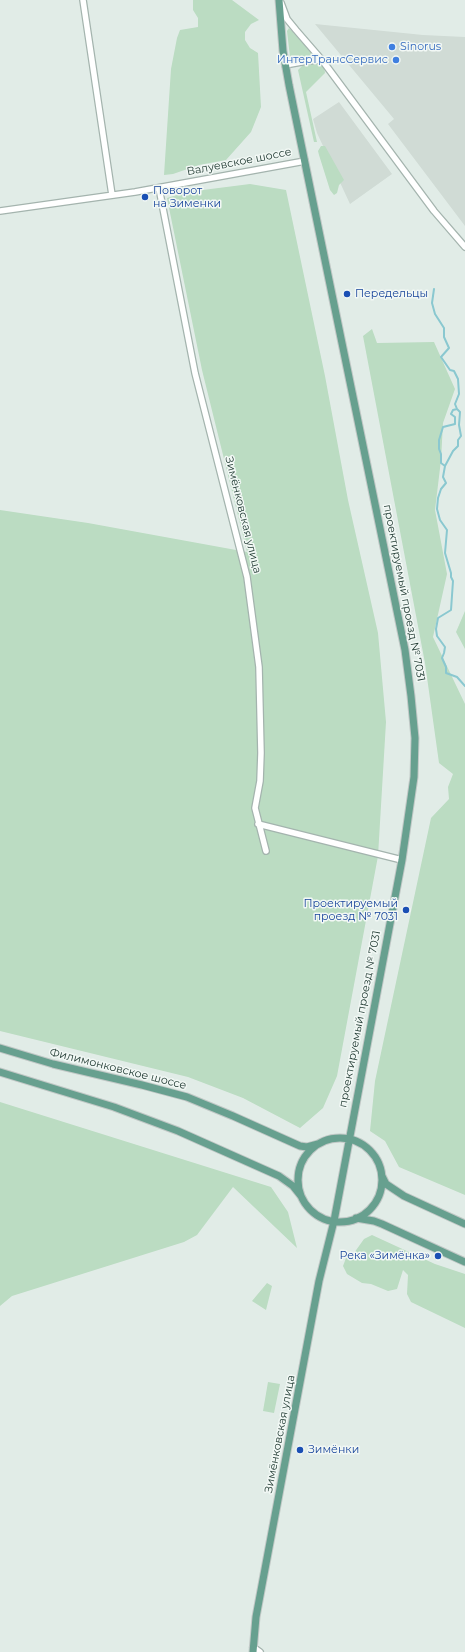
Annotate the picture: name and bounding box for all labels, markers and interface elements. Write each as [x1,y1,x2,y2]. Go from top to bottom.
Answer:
place label: Sinorus [400,40,441,54]
marker: Sinorus [387,42,397,52]
place label: ИнтерТрансСервис [277,53,388,67]
marker: ИнтерТрансСервис [391,55,401,65]
street label: Валуевское шоссе [186,145,292,179]
place label: Поворот на Зименки [153,184,221,210]
marker: Поворот на Зименки [140,192,150,202]
place label: Передельцы [355,287,428,301]
marker: Передельцы [342,289,352,299]
street label: Зимёнковская улица [222,455,264,575]
street label: проектируемый проезд № 7031 [380,503,428,683]
place label: Проектируемый проезд № 7031 [303,897,398,923]
marker: Проектируемый проезд № 7031 [401,905,411,915]
street label: проектируемый проезд № 7031 [336,929,384,1109]
street label: Филимонковское шоссе [48,1046,188,1092]
place label: Река «Зимёнка» [339,1249,430,1263]
marker: Река «Зимёнка» [433,1251,443,1261]
street label: Зимёнковская улица [262,1374,298,1494]
place label: Зимёнки [308,1443,359,1457]
marker: Зимёнки [295,1445,305,1455]

